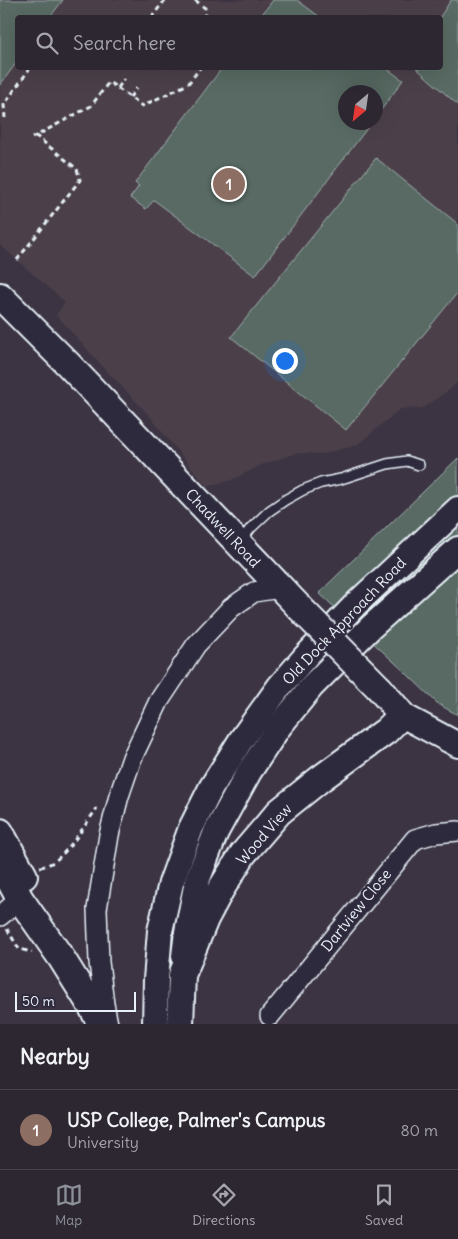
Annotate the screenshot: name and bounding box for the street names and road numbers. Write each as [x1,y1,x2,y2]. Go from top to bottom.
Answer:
street label: Chadwell Road [182,485,265,572]
street label: Old Dock Approach Road [278,553,410,689]
street label: Wood View [232,799,296,869]
street label: Dartview Close [317,865,395,955]

